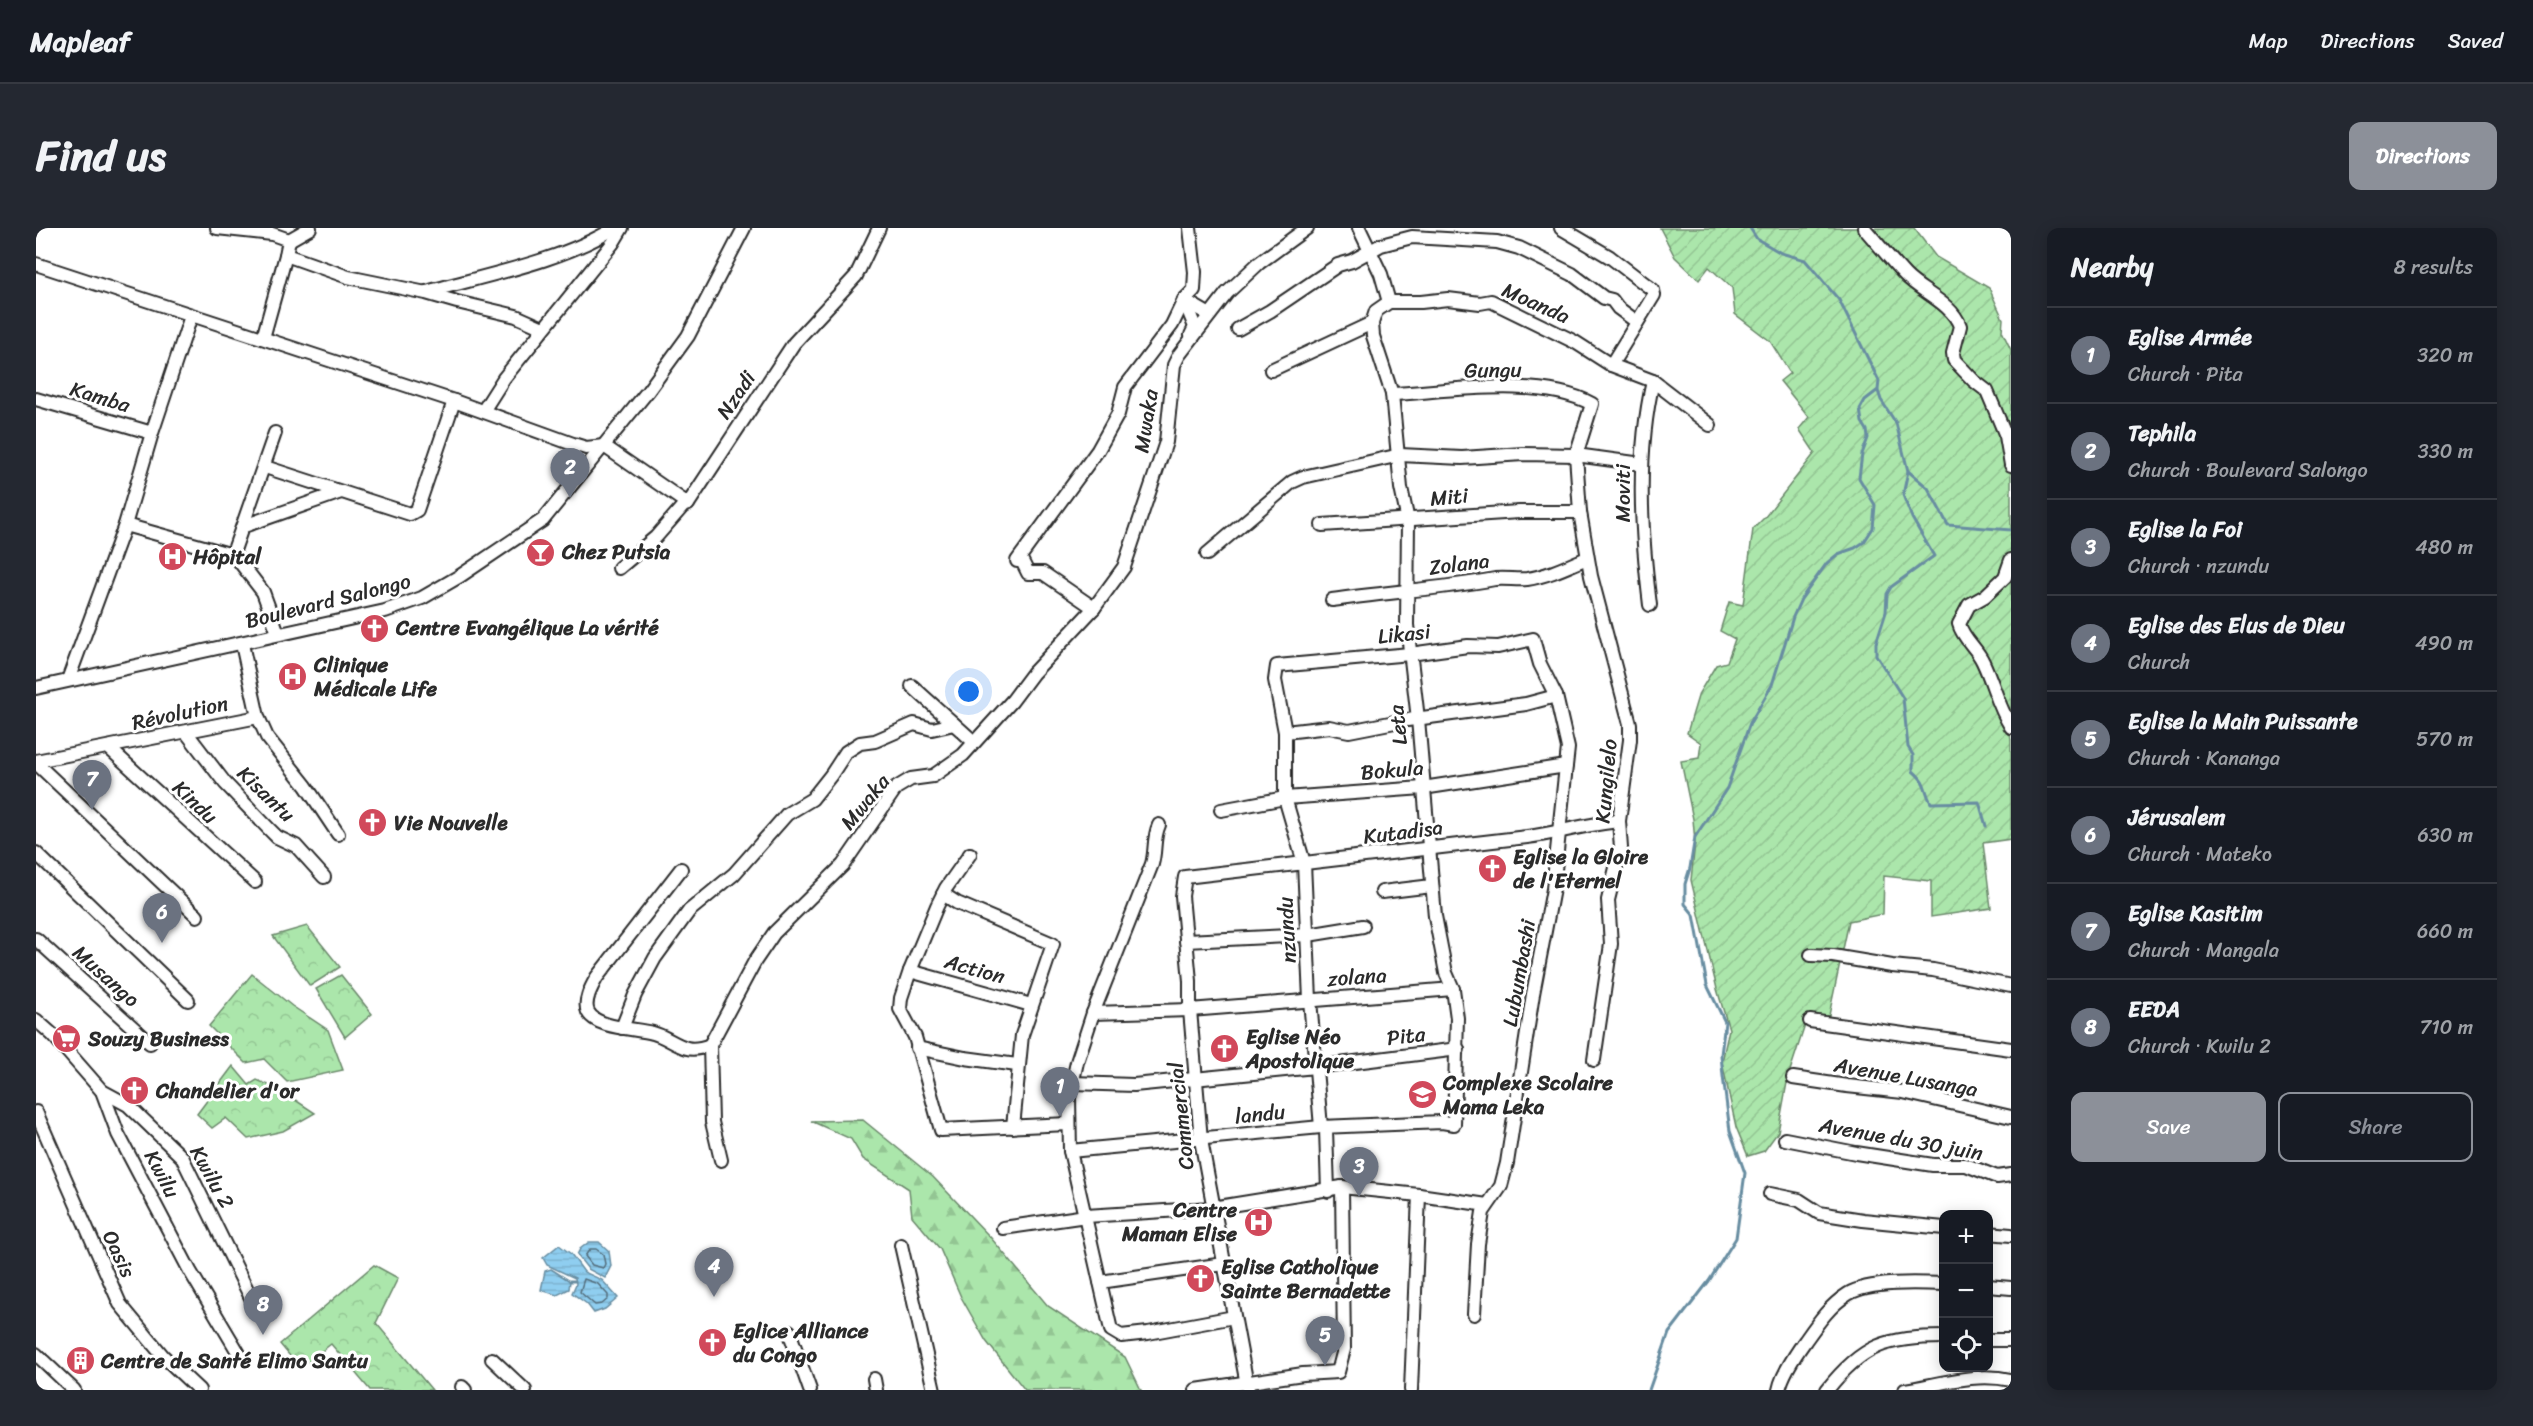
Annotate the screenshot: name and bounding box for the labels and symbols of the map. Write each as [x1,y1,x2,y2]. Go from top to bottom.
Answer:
street label: Moanda [1496,271,1577,335]
street label: Gungu [1464,350,1523,389]
street label: Nzadi [706,362,767,427]
street label: Kamba [65,370,135,424]
street label: Mwaka [1122,386,1170,456]
pin: 2 [550,448,590,498]
street label: Moviti [1604,463,1642,522]
street label: Miti [1428,476,1471,518]
place label: Chez Putsia [561,533,671,571]
bar icon: Chez Putsia [525,536,557,568]
place label: Hôpital [192,538,262,576]
hospital icon: Hôpital [156,541,188,573]
street label: Zolana [1427,541,1492,587]
street label: Boulevard Salongo [241,562,415,640]
place label: Centre Evangélique La vérité [395,609,659,647]
church icon: Centre Evangélique La vérité [359,612,391,644]
street label: Likasi [1376,612,1433,656]
place label: Clinique Médicale Life [313,646,437,708]
hospital icon: Clinique Médicale Life [277,661,309,693]
your location [954,677,983,706]
street label: Révolution [128,684,232,742]
street label: Leta [1377,703,1419,747]
street label: Kungilelo [1583,737,1629,825]
street label: Bokula [1359,748,1425,792]
street label: Kisantu [228,756,304,832]
pin: 7 [72,760,112,810]
street label: Mwaka [830,765,900,839]
street label: Kindu [163,770,228,834]
place label: Vie Nouvelle [394,804,508,842]
church icon: Vie Nouvelle [357,807,389,839]
street label: Kutadisa [1361,808,1445,856]
place label: Eglise la Gloire de l'Eternel [1513,838,1649,900]
church icon: Eglise la Gloire de l'Eternel [1476,853,1508,885]
pin: 6 [142,894,182,943]
street label: nzundu [1266,895,1308,964]
street label: Lubumbashi [1491,915,1547,1030]
street label: Musango [63,935,149,1017]
street label: Action [939,942,1010,996]
street label: zolana [1325,956,1388,998]
street label: Pita [1385,1015,1428,1057]
place label: Eglise Néo Apostolique [1245,1018,1355,1080]
place label: Souzy Business [87,1020,229,1058]
supermarket icon: Souzy Business [51,1023,83,1055]
church icon: Eglise Néo Apostolique [1209,1033,1241,1065]
street label: Avenue Lusanga [1830,1046,1981,1108]
street label: Commercial [1156,1059,1206,1172]
place label: Complexe Scolaire Mama Leka [1442,1064,1613,1126]
pin: 1 [1040,1068,1080,1117]
place label: Chandelier d'or [155,1072,301,1110]
church icon: Chandelier d'or [119,1075,151,1107]
school or university icon: Complexe Scolaire Mama Leka [1406,1079,1438,1111]
street label: landu [1233,1092,1288,1136]
street label: Avenue du 30 juin [1815,1106,1986,1172]
street label: Kwilu 2 [179,1138,245,1216]
street label: Kwilu [133,1143,191,1206]
pin: 3 [1340,1148,1378,1197]
place label: Centre Maman Elise [1121,1191,1237,1253]
hospital icon: Centre Maman Elise [1242,1206,1274,1238]
street label: Oasis [91,1224,147,1285]
pin: 4 [694,1248,734,1297]
place label: Eglise Catholique Sainte Bernadette [1220,1248,1391,1310]
church icon: Eglise Catholique Sainte Bernadette [1184,1263,1216,1295]
pin: 8 [244,1286,282,1335]
place label: Eglice Alliance du Congo [733,1312,869,1374]
pin: 5 [1306,1316,1344,1366]
church icon: Eglice Alliance du Congo [696,1327,728,1359]
place label: Centre de Santé Elimo Santu [100,1342,369,1380]
building icon: Centre de Santé Elimo Santu [64,1345,96,1377]

